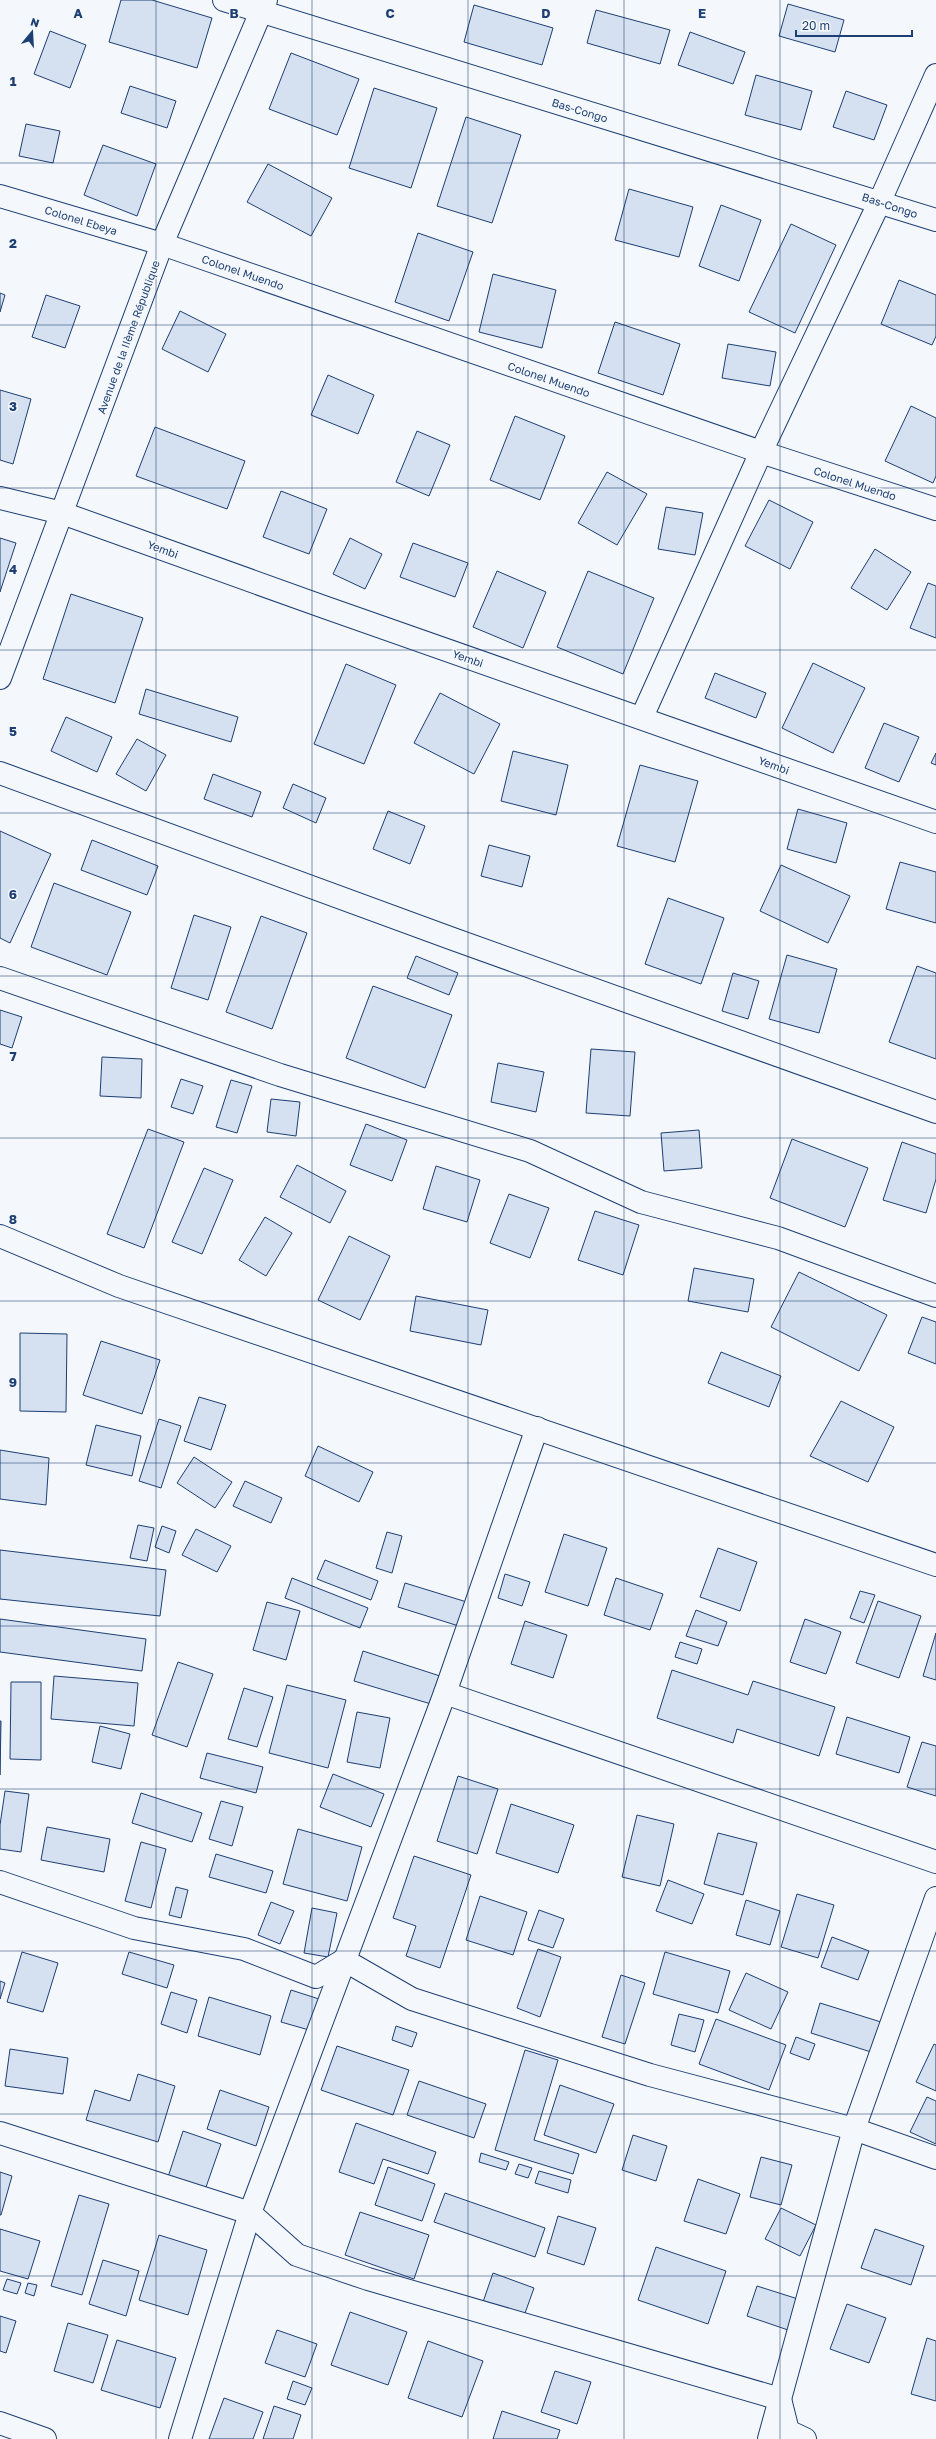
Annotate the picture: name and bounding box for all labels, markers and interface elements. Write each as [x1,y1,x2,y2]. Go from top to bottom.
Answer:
text: A [73,5,83,21]
text: B [229,5,239,21]
text: C [385,5,395,21]
text: D [541,5,551,21]
text: E [698,5,706,21]
north arrow [12,12,52,52]
scale bar [796,12,912,38]
text: N [29,15,41,29]
text: 20 m [802,18,830,33]
text: 1 [10,73,17,89]
street label: Bas-Congo [550,95,610,125]
street label: Bas-Congo [860,190,920,220]
street label: Colonel Ebeya [43,203,119,237]
text: 2 [9,235,17,251]
street label: Colonel Muendo [200,252,286,292]
street label: Avenue de la IIème République [94,259,162,415]
street label: Colonel Muendo [506,359,592,399]
text: 3 [9,398,17,414]
street label: Colonel Muendo [812,464,898,503]
street label: Yembi [146,537,180,561]
text: 4 [9,561,17,577]
street label: Yembi [451,647,485,669]
text: 5 [9,723,17,739]
street label: Yembi [757,753,791,777]
text: 6 [9,886,17,902]
text: 7 [9,1048,17,1064]
text: 8 [9,1211,17,1227]
text: 9 [9,1374,17,1390]

